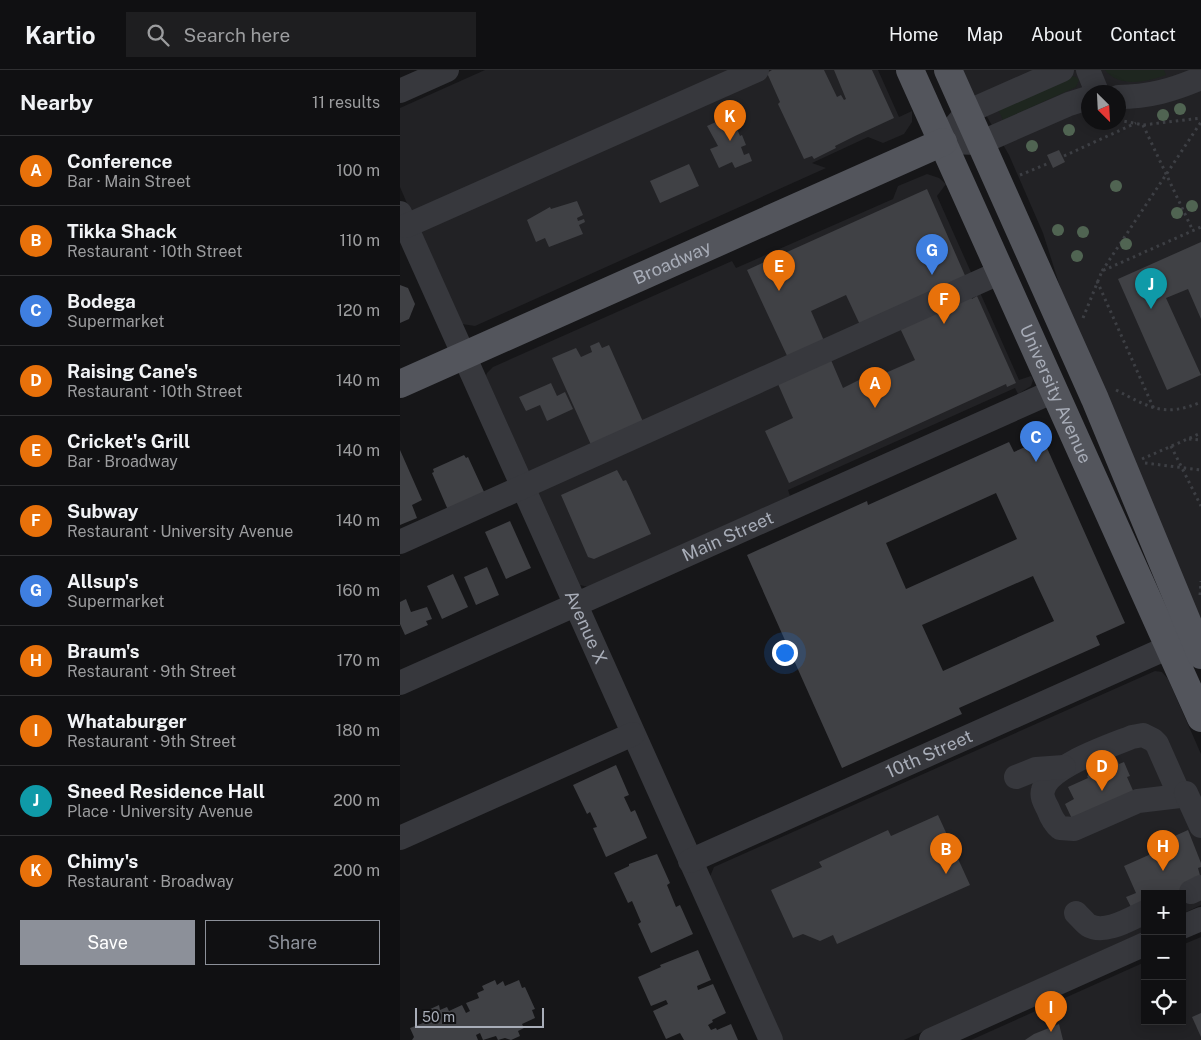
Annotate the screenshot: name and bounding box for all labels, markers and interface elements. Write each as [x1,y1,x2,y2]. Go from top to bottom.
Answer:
search box [126,12,476,57]
text: Kartio [25,21,96,49]
icon: search [144,21,172,49]
text: Search here [184,24,290,46]
text: Home [889,24,939,45]
text: Map [967,24,1003,45]
text: About [1031,24,1082,45]
text: Contact [1110,24,1176,45]
north arrow [1081,85,1126,130]
text: Nearby [20,90,93,115]
text: 11 results [312,93,380,112]
pin: K [714,100,746,141]
text: Conference [67,150,173,172]
text: A [30,161,42,180]
text: 100 m [336,161,380,180]
text: Bar · Main Street [67,172,191,191]
text: Tikka Shack [67,220,177,242]
text: B [31,231,41,250]
text: 110 m [339,231,380,250]
pin: G [916,234,948,275]
street label: Broadway [630,236,714,289]
text: Restaurant · 10th Street [67,242,243,261]
pin: E [763,250,795,291]
pin: J [1135,268,1167,309]
pin: F [928,283,960,324]
text: Bodega [67,290,136,312]
text: C [30,301,42,320]
text: 120 m [336,301,380,320]
text: Supermarket [67,312,164,331]
street label: University Avenue [1016,321,1096,466]
text: Raising Cane's [67,360,198,382]
pin: A [859,367,891,408]
text: D [30,371,42,390]
text: 140 m [336,371,380,390]
text: Restaurant · 10th Street [67,382,243,401]
pin: C [1020,421,1052,462]
text: Cricket's Grill [67,430,190,452]
text: E [31,441,41,460]
text: 140 m [336,441,380,460]
text: Bar · Broadway [67,452,178,471]
text: Subway [67,500,139,522]
street label: Main Street [679,507,777,566]
text: F [31,511,41,530]
text: 140 m [336,511,380,530]
text: Restaurant · University Avenue [67,522,293,541]
text: Allsup's [67,570,138,592]
text: G [30,581,42,600]
text: 160 m [336,581,380,600]
street label: Avenue X [561,587,612,667]
text: Supermarket [67,592,164,611]
text: Braum's [67,640,140,662]
your location [772,640,798,666]
text: H [30,651,42,670]
text: 170 m [337,651,380,670]
text: Restaurant · 9th Street [67,662,236,681]
text: Whataburger [67,710,187,732]
text: I [34,721,38,740]
text: 180 m [336,721,380,740]
street label: 10th Street [882,725,976,782]
text: Restaurant · 9th Street [67,732,236,751]
pin: D [1086,750,1118,791]
text: Sneed Residence Hall [67,780,265,802]
text: J [33,791,39,810]
text: 200 m [333,791,380,810]
text: Place · University Avenue [67,802,253,821]
pin: H [1147,830,1179,871]
pin: B [930,833,962,874]
text: Chimy's [67,850,138,872]
text: K [30,861,42,880]
text: 200 m [333,861,380,880]
text: Restaurant · Broadway [67,872,234,891]
map controls [1141,890,1186,1025]
button: + [1141,890,1186,935]
button: Save [20,920,195,965]
button: Share [205,920,380,965]
button: − [1141,935,1186,980]
button: locate [1141,980,1186,1025]
pin: I [1035,991,1067,1032]
scale bar [415,1005,544,1028]
text: 50 m [422,1009,455,1025]

